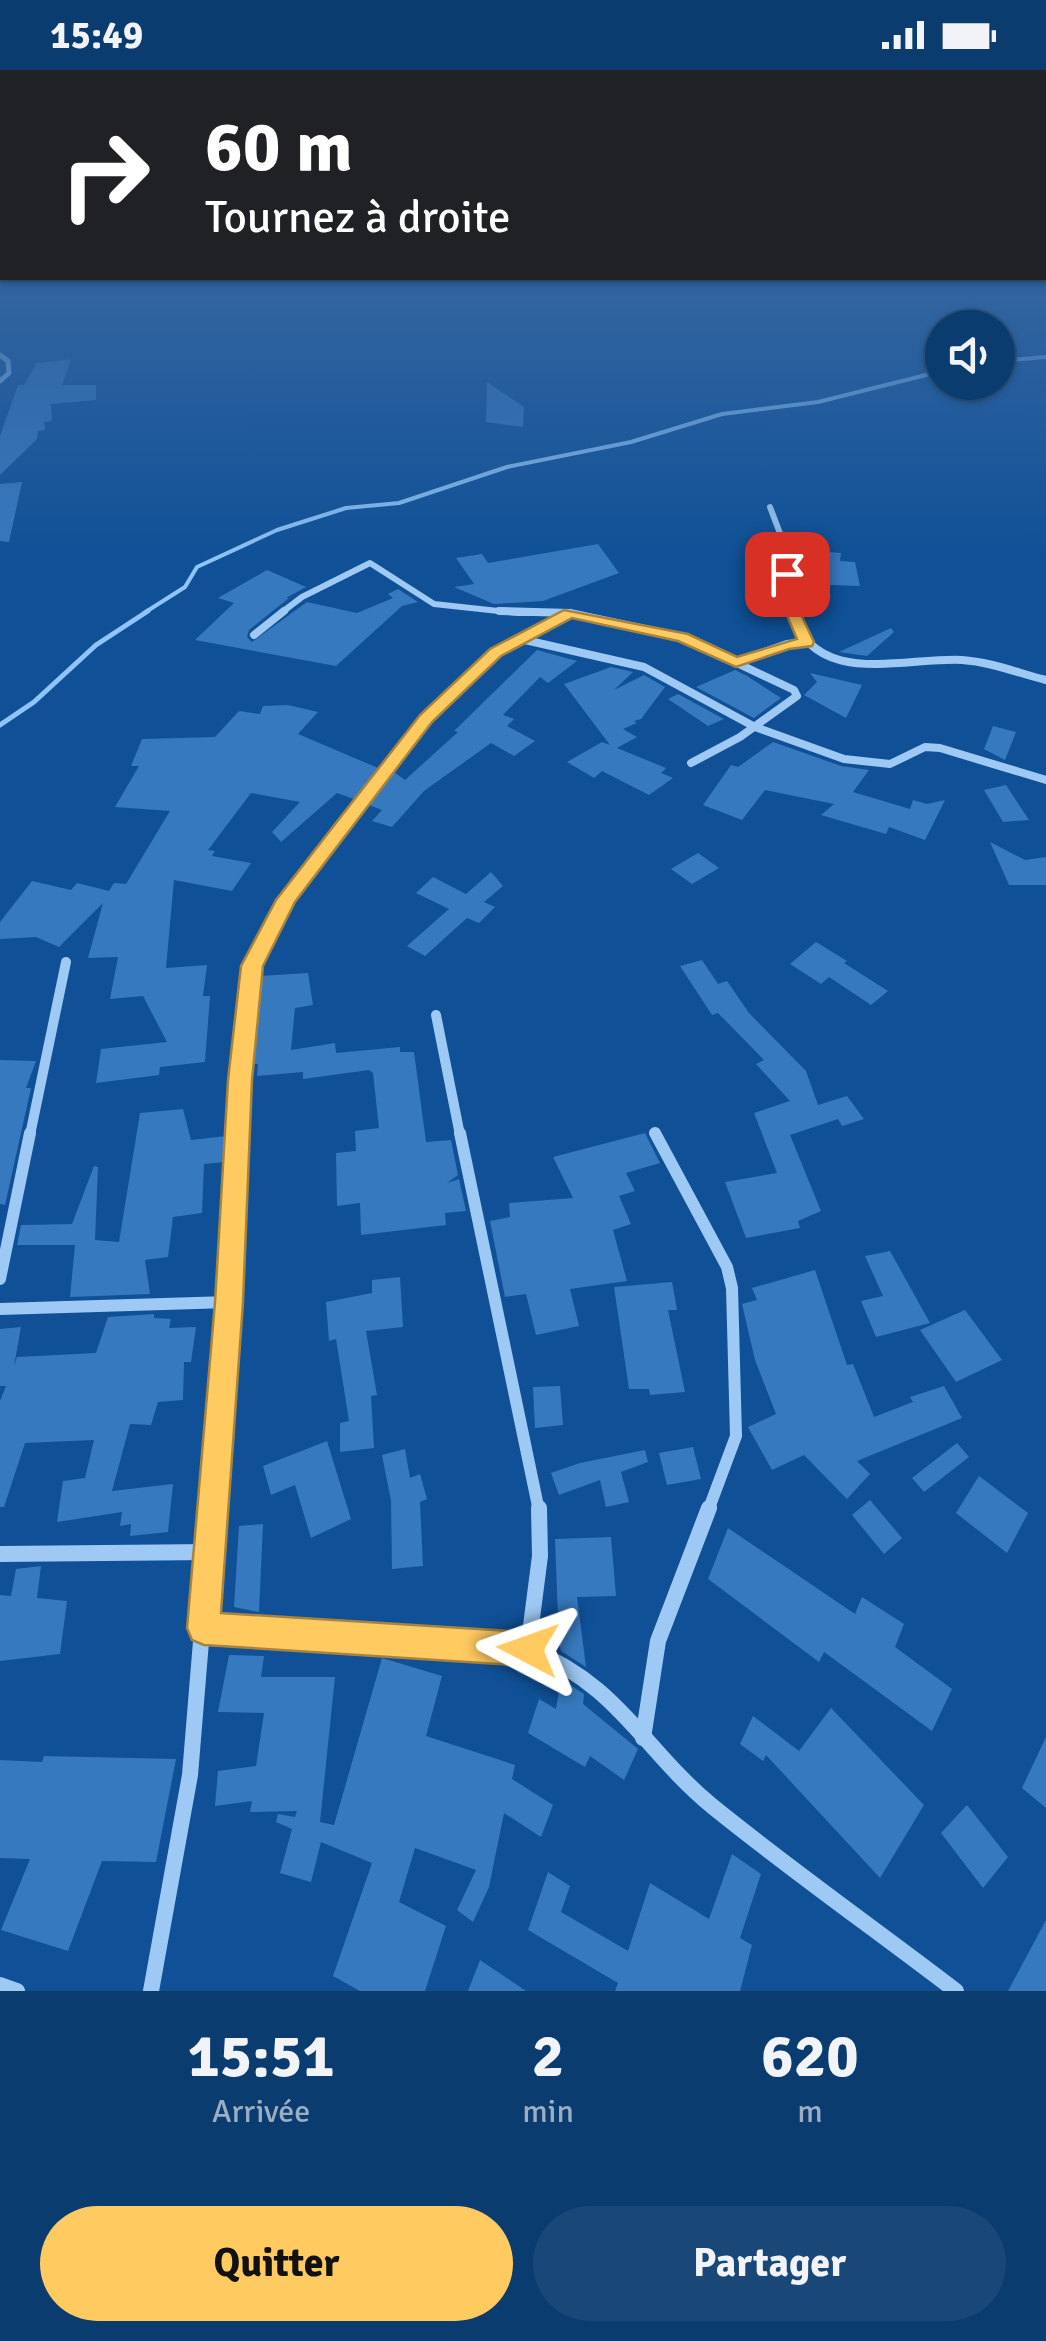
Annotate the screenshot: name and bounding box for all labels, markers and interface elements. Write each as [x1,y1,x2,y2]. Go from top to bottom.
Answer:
text: 15:49 [50,12,143,59]
text: 60 m [205,104,353,190]
icon: right [40,110,170,240]
text: Tournez à droite [205,190,511,245]
map controls [925,310,1015,400]
button: sound [925,310,1015,400]
pin [745,532,830,617]
icon: arrive [760,547,815,602]
position arrow [476,1597,580,1701]
text: 15:51 [187,2020,335,2094]
text: 2 [532,2020,564,2094]
text: 620 [761,2020,859,2094]
text: Arrivée [212,2092,310,2131]
text: min [522,2092,574,2131]
text: m [797,2092,823,2131]
button: Quitter [40,2206,513,2321]
button: Partager [533,2206,1006,2321]

